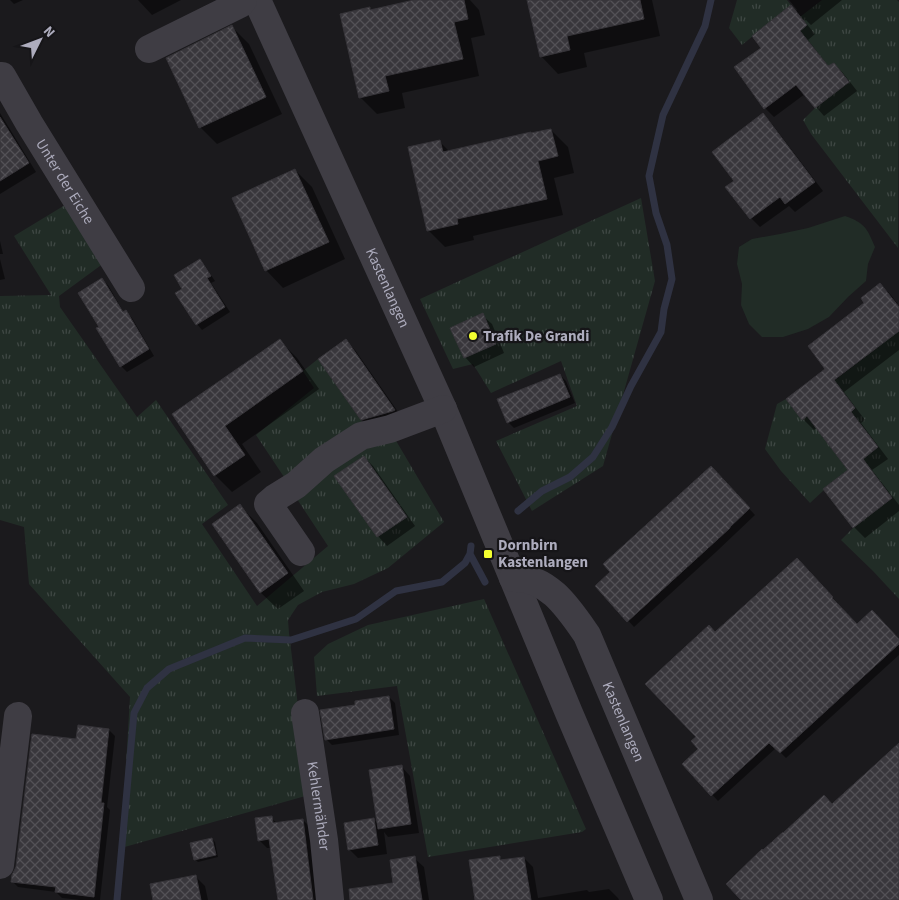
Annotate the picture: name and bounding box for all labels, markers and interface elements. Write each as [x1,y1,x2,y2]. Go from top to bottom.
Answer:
north arrow [15,15,65,65]
text: N [38,22,59,42]
street label: Unter der Eiche [30,135,99,228]
street label: Kastenlangen [360,245,415,331]
place label: Trafik De Grandi [483,326,589,347]
marker: Trafik De Grandi [467,330,479,342]
place label: Dornbirn Kastenlangen [498,535,588,573]
marker: Dornbirn Kastenlangen [482,548,494,560]
street label: Kastenlangen [597,678,649,765]
street label: Kehlermähder [301,760,335,852]

